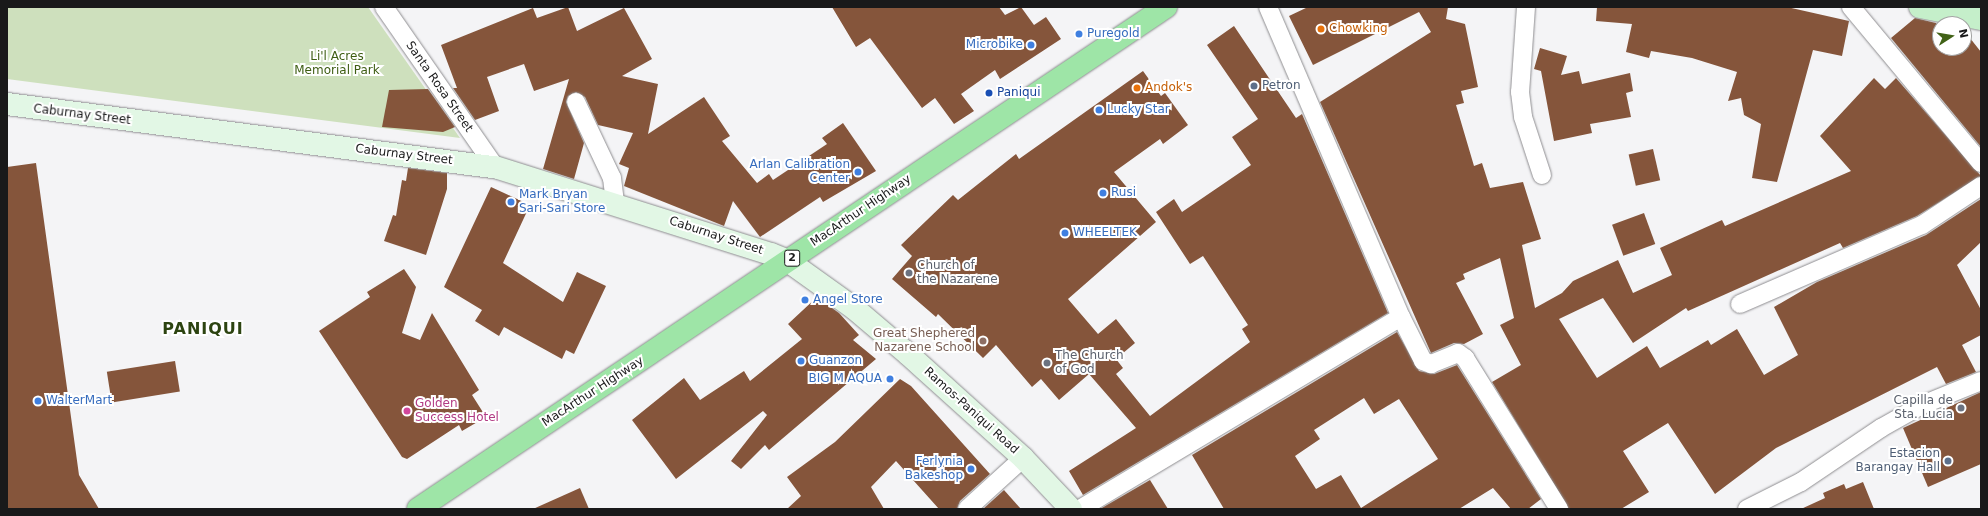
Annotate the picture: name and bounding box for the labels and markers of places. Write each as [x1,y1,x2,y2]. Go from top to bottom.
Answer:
place label: Chowking [1329,22,1388,36]
marker: Chowking [1316,24,1326,34]
place label: Puregold [1087,27,1140,41]
marker: Puregold [1074,29,1084,39]
place label: Microbike [966,38,1023,52]
marker: Microbike [1026,40,1036,50]
place label: Petron [1262,79,1301,93]
place label: Andok's [1145,81,1192,95]
marker: Petron [1249,81,1259,91]
marker: Andok's [1132,83,1142,93]
place label: Paniqui [997,86,1041,100]
marker: Paniqui [984,88,994,98]
place label: Lucky Star [1107,103,1170,117]
marker: Lucky Star [1094,105,1104,115]
place label: Arlan Calibration Center [749,158,850,186]
marker: Arlan Calibration Center [853,167,863,177]
place label: Rusi [1111,186,1136,200]
place label: Mark Bryan Sari-Sari Store [519,188,605,216]
marker: Rusi [1098,188,1108,198]
marker: Mark Bryan Sari-Sari Store [506,197,516,207]
place label: WHEELTEK [1073,226,1137,240]
marker: WHEELTEK [1060,228,1070,238]
place label: Church of the Nazarene [917,259,998,287]
marker: Church of the Nazarene [904,268,914,278]
place label: Angel Store [813,293,883,307]
marker: Angel Store [800,295,810,305]
place label: Great Shephered Nazarene School [873,327,975,355]
marker: Great Shephered Nazarene School [978,336,988,346]
place label: The Church of God [1055,349,1124,377]
place label: Guanzon [809,354,862,368]
marker: Guanzon [796,356,806,366]
marker: The Church of God [1042,358,1052,368]
place label: BIG M AQUA [809,372,882,386]
marker: BIG M AQUA [885,374,895,384]
place label: WalterMart [46,394,112,408]
place label: Capilla de Sta. Lucia [1893,394,1953,422]
marker: WalterMart [33,396,43,406]
place label: Golden Success Hotel [415,397,499,425]
marker: Capilla de Sta. Lucia [1956,403,1966,413]
marker: Golden Success Hotel [402,406,412,416]
place label: Estacion Barangay Hall [1856,447,1940,475]
place label: Ferlynia Bakeshop [905,455,963,483]
marker: Estacion Barangay Hall [1943,456,1953,466]
marker: Ferlynia Bakeshop [966,464,976,474]

